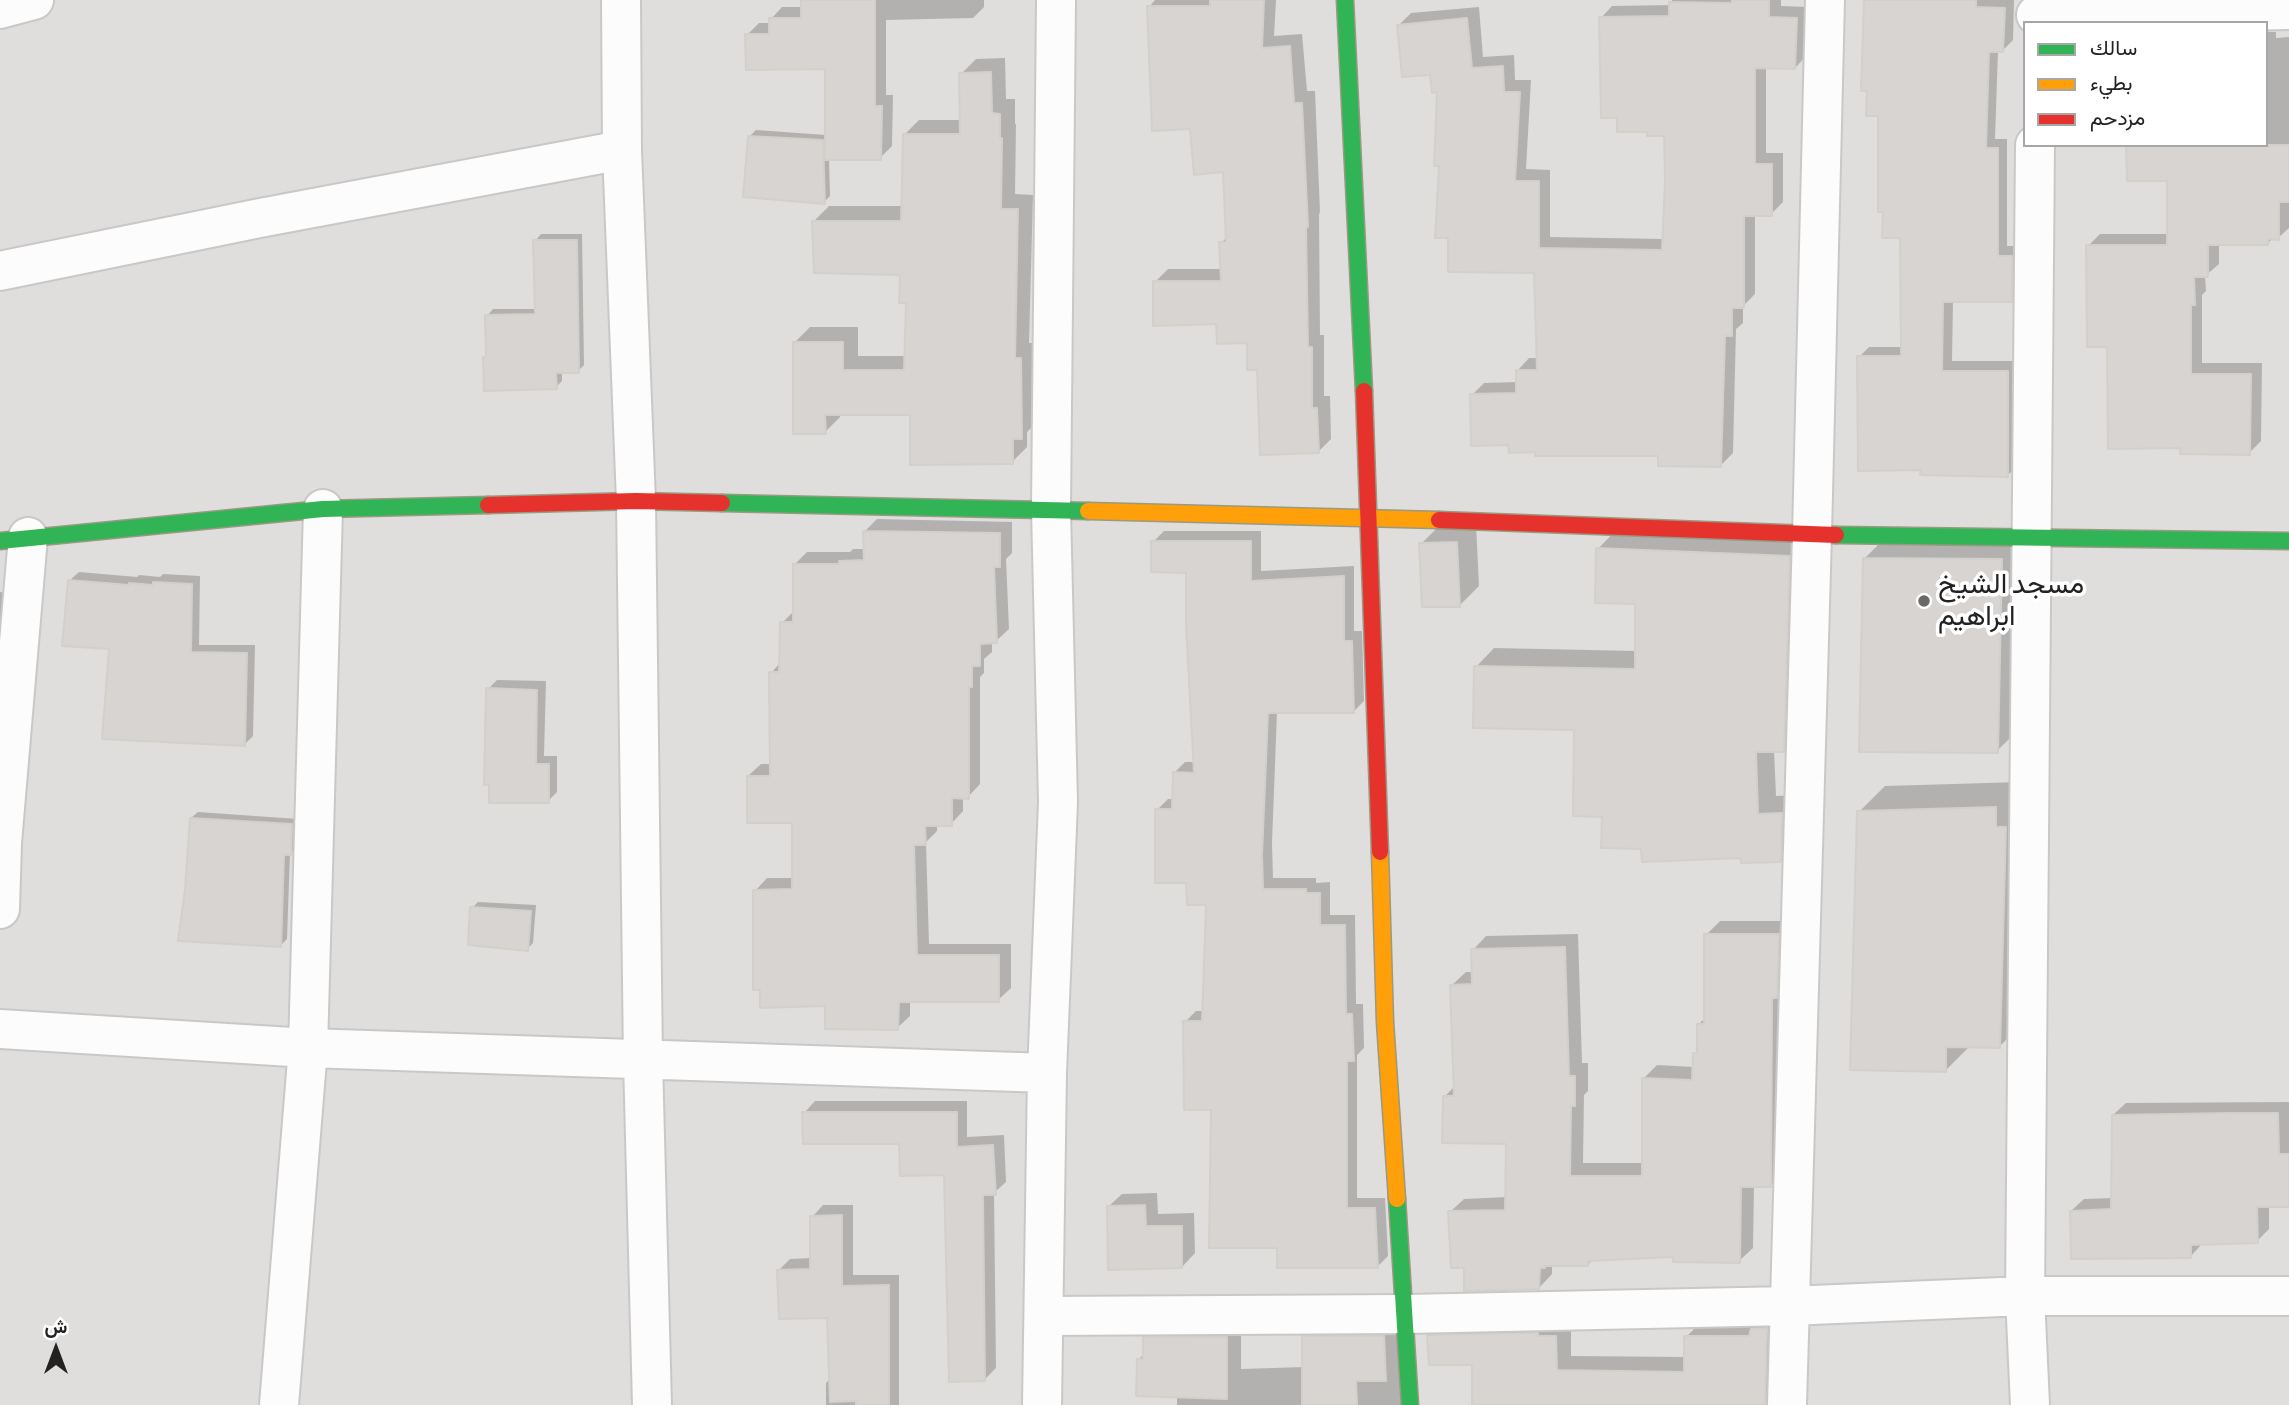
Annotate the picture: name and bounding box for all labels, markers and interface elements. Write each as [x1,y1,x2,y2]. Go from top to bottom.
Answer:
legend [2023,21,2268,147]
text: سالك [2090,38,2137,59]
text: بطيء [2090,73,2133,94]
text: مزدحم [2090,108,2145,129]
place label: مسجد الشيخ ابراهيم [1938,568,2084,634]
marker: مسجد الشيخ ابراهيم [1916,593,1932,609]
north arrow [21,1314,91,1384]
text: ش [45,1318,67,1337]

